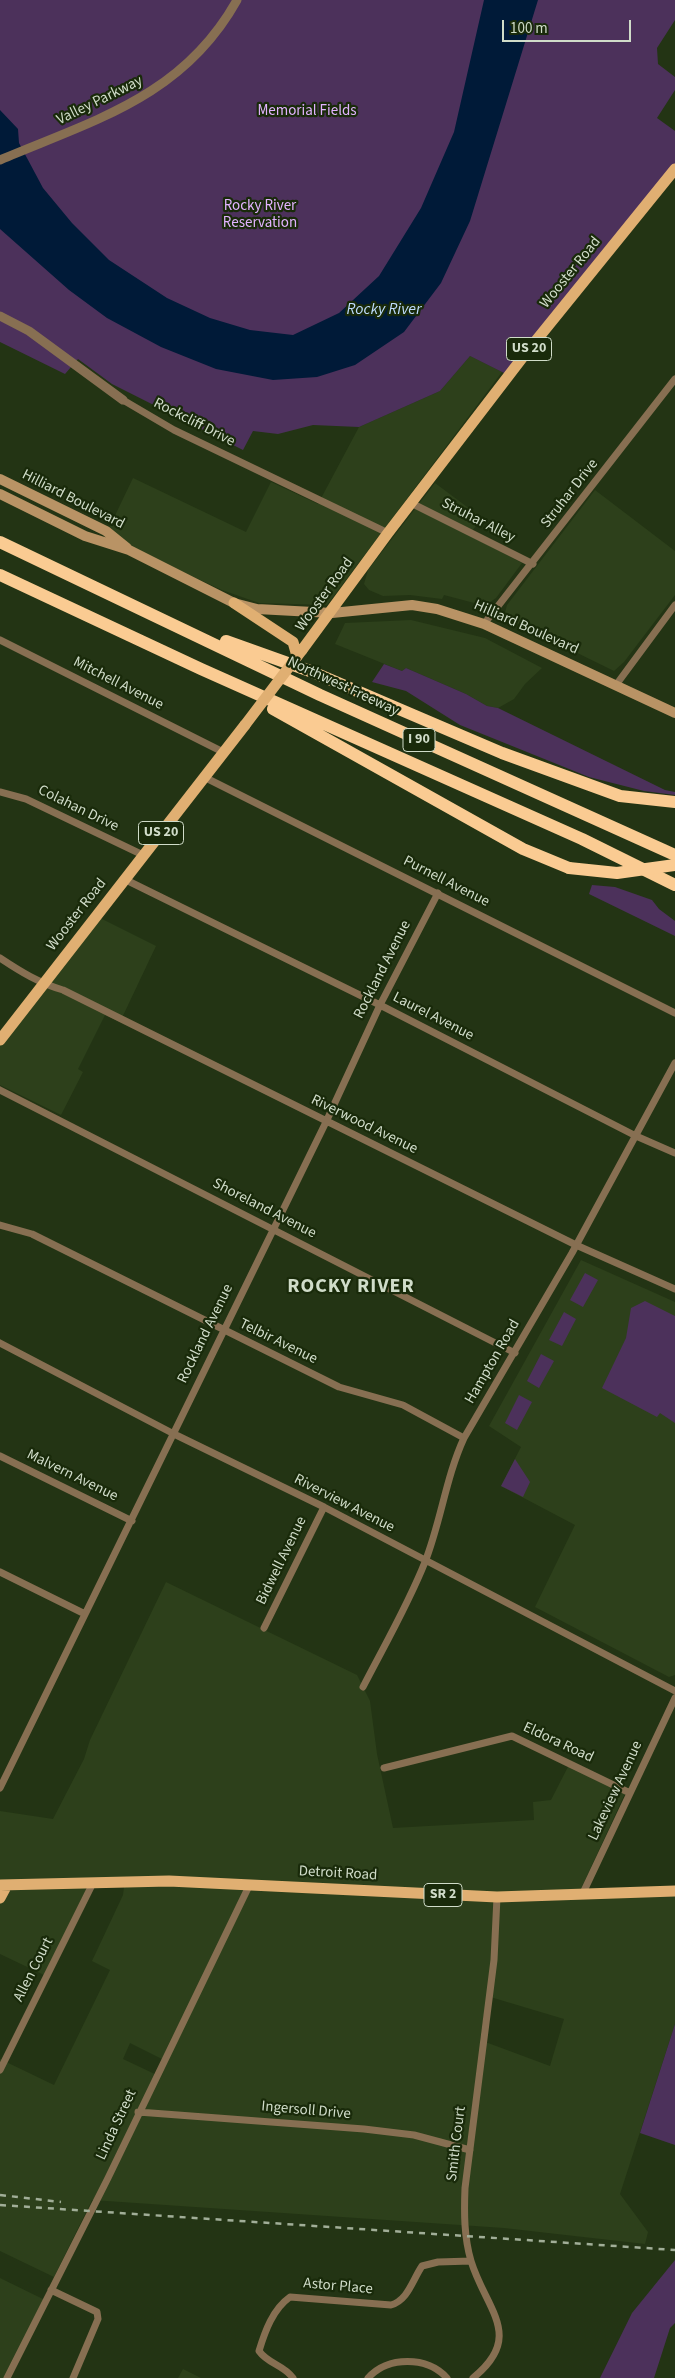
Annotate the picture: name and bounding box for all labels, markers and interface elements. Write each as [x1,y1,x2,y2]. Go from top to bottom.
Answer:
scale bar [505,10,634,42]
text: 100 m [510,18,548,39]
street label: Valley Parkway [54,72,146,130]
park label: Memorial Fields [257,103,357,121]
park label: Rocky River Reservation [223,198,297,233]
street label: Wooster Road [537,234,605,312]
water label: Rocky River [347,300,421,320]
road number: US 20 [506,338,552,360]
street label: Rockcliff Drive [150,395,238,451]
street label: Struhar Drive [538,456,602,532]
street label: Hilliard Boulevard [19,466,127,534]
street label: Struhar Alley [438,495,518,547]
street label: Wooster Road [292,555,358,635]
street label: Hilliard Boulevard [471,597,581,659]
street label: Northwest Freeway [284,653,402,721]
street label: Mitchell Avenue [70,654,166,714]
road number: I 90 [403,728,435,752]
street label: Colahan Drive [35,782,121,836]
road number: US 20 [138,821,184,844]
street label: Purnell Avenue [400,853,492,911]
street label: Wooster Road [43,875,111,955]
street label: Rockland Avenue [350,918,416,1022]
street label: Laurel Avenue [389,989,477,1045]
street label: Riverwood Avenue [308,1091,420,1159]
street label: Shoreland Avenue [209,1175,319,1243]
district label: ROCKY RIVER [286,1276,416,1300]
street label: Rockland Avenue [174,1282,238,1386]
street label: Telbir Avenue [236,1315,320,1369]
street label: Hampton Road [462,1317,524,1407]
street label: Malvern Avenue [23,1446,121,1506]
street label: Riverview Avenue [291,1471,397,1537]
street label: Bidwell Avenue [253,1514,311,1608]
street label: Eldora Road [520,1719,596,1767]
street label: Lakeview Avenue [585,1738,647,1844]
street label: Detroit Road [298,1863,378,1885]
road number: SR 2 [424,1884,462,1906]
street label: Allen Court [10,1935,58,2005]
street label: Linda Street [93,2087,141,2163]
street label: Ingersoll Drive [261,2098,351,2124]
street label: Smith Court [443,2105,471,2183]
street label: Astor Place [303,2275,373,2299]

